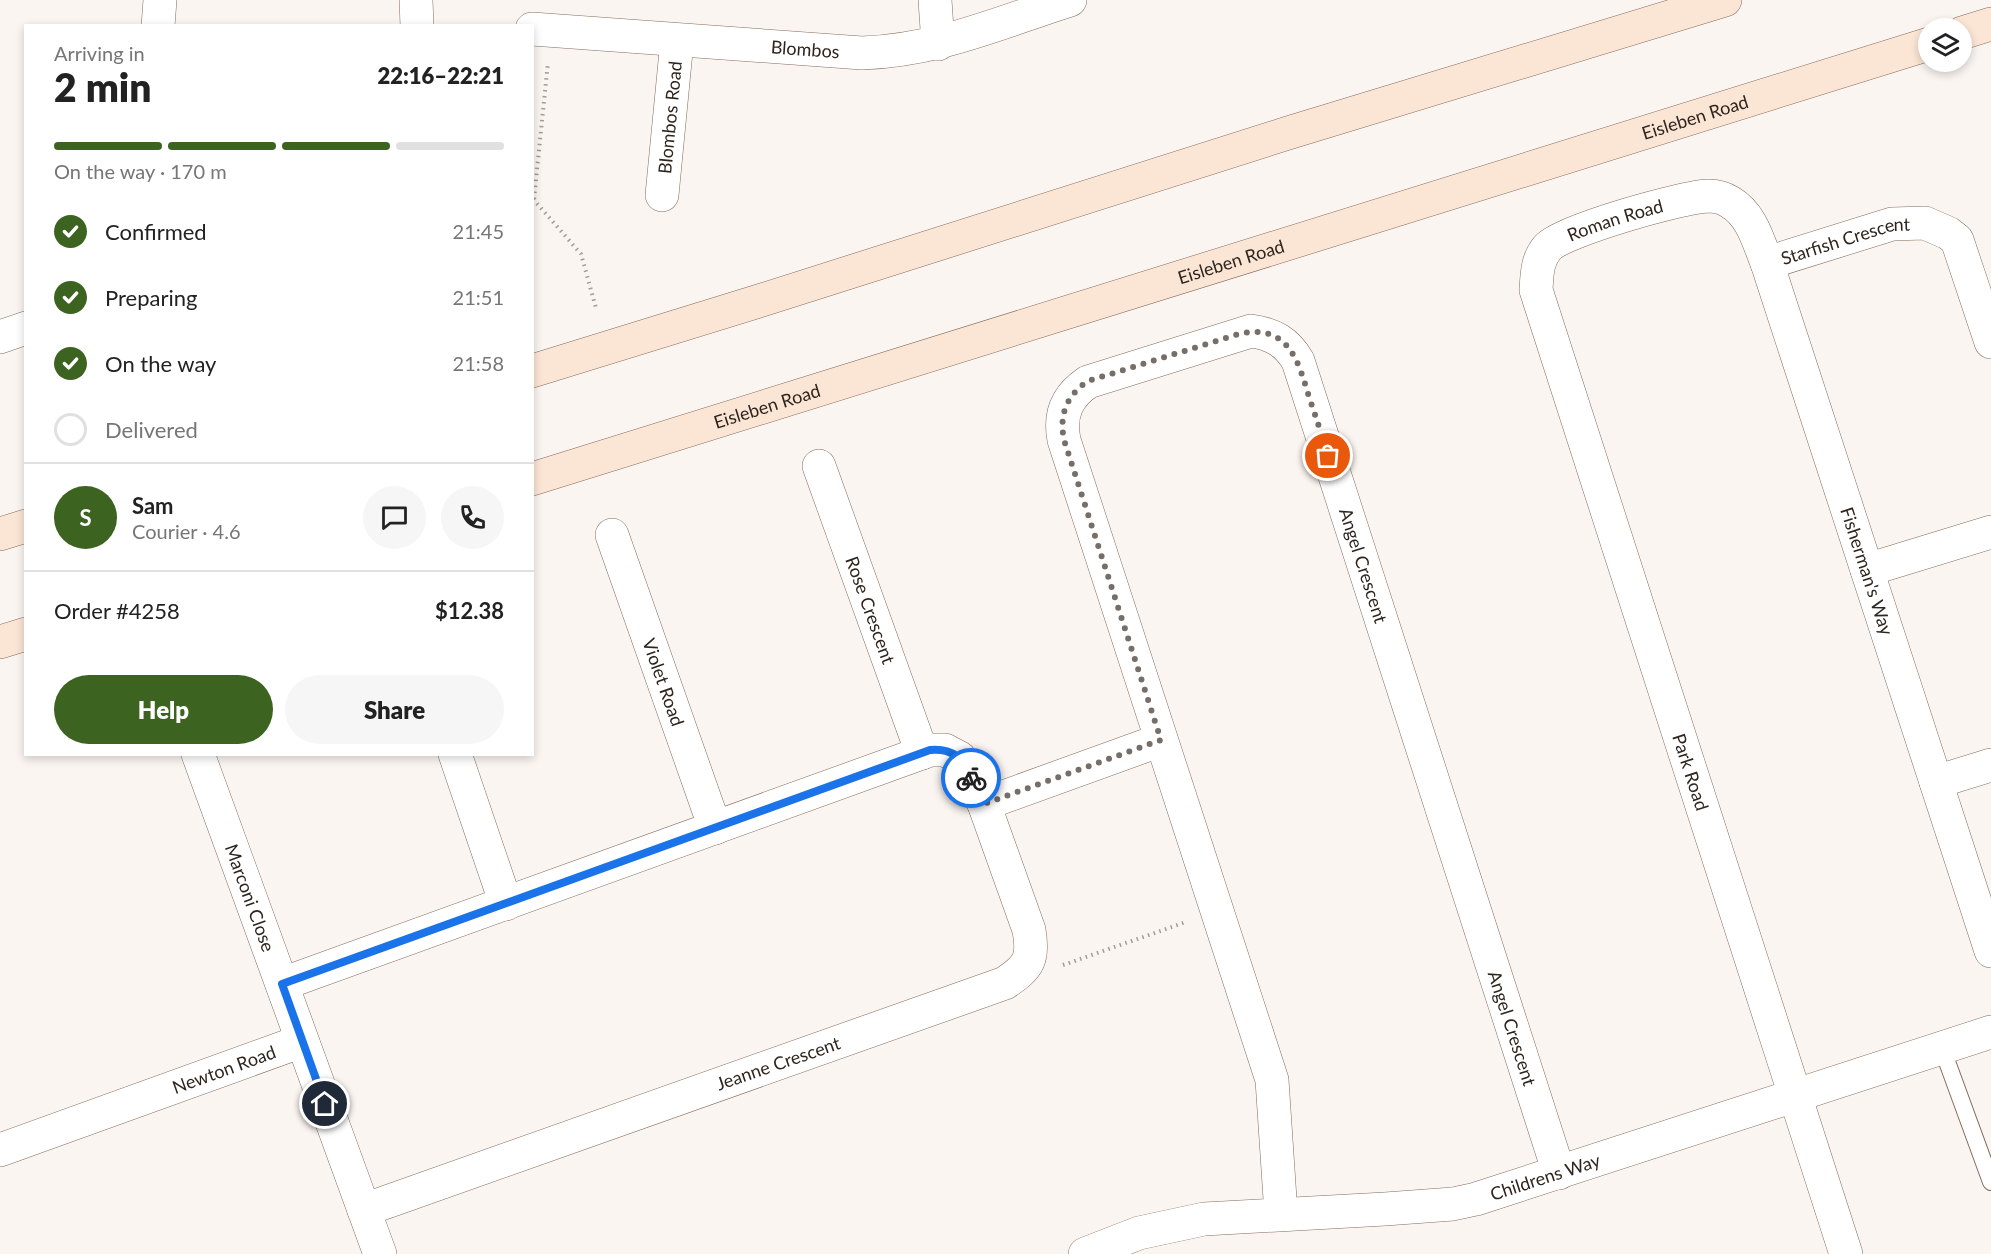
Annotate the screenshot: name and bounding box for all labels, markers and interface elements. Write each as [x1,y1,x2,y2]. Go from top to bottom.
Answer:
map controls [1918,18,1972,72]
button: layers [1918,18,1972,72]
street label: Blombos [770,35,841,62]
text: Arriving in [54,41,145,65]
street label: Blombos Road [653,60,686,175]
text: 22:16–22:21 [378,62,504,89]
text: 2 min [54,64,151,110]
street label: Eisleben Road [1639,90,1751,144]
text: On the way · 170 m [54,159,227,183]
street label: Roman Road [1564,194,1665,246]
street label: Starfish Crescent [1778,212,1911,269]
icon: check [54,215,87,248]
text: Confirmed [105,218,207,245]
text: 21:45 [453,219,504,243]
street label: Eisleben Road [1175,234,1287,288]
icon: check [54,281,87,314]
text: Preparing [105,284,197,311]
text: 21:51 [453,285,504,309]
icon: check [54,347,87,380]
text: On the way [105,350,216,377]
text: 21:58 [453,351,504,375]
street label: Eisleben Road [711,379,823,433]
text: Delivered [105,416,198,443]
pin [1302,430,1353,481]
icon: bag [1311,439,1344,472]
button: chat [363,486,426,549]
button: phone [441,486,504,549]
text: Sam [132,492,174,519]
text: S [79,504,92,531]
street label: Fisherman's Way [1836,504,1899,639]
street label: Angel Crescent [1335,505,1393,626]
text: Courier · 4.6 [132,519,241,543]
street label: Rose Crescent [841,553,900,667]
text: Order #4258 [54,597,180,624]
text: $12.38 [435,597,504,624]
street label: Violet Road [638,635,689,729]
button: Help [54,675,273,744]
button: Share [285,675,504,744]
street label: Park Road [1668,731,1714,813]
courier [941,748,1001,808]
icon: bike [955,762,988,795]
street label: Marconi Close [221,841,280,955]
street label: Angel Crescent [1484,968,1541,1089]
street label: Jeanne Crescent [713,1031,843,1095]
street label: Newton Road [169,1040,279,1098]
pin [299,1078,350,1129]
icon: home [308,1087,341,1120]
street label: Childrens Way [1487,1148,1603,1205]

